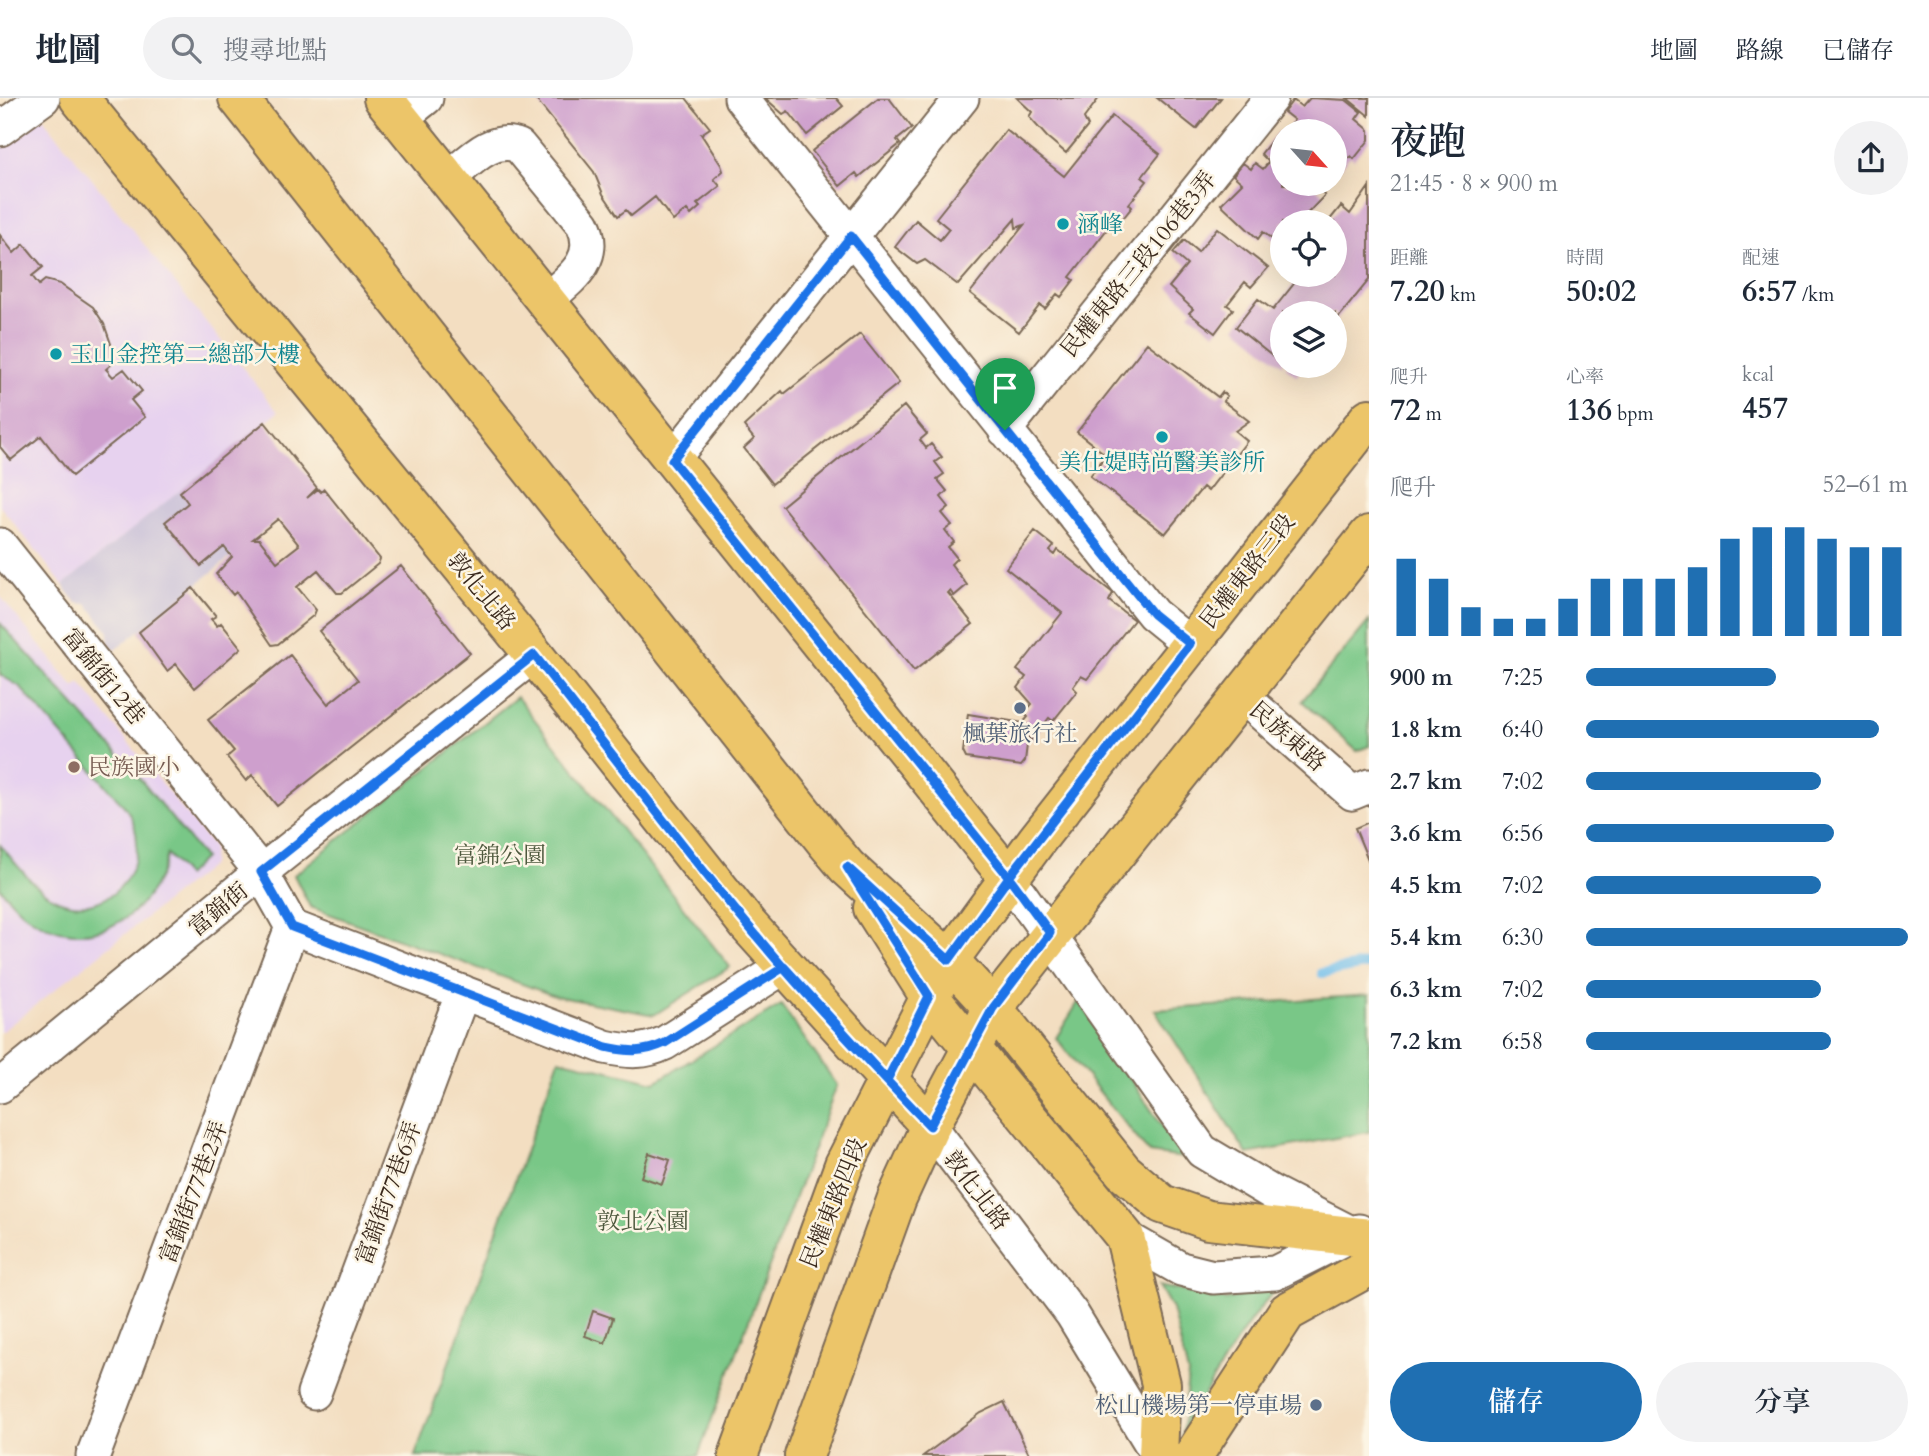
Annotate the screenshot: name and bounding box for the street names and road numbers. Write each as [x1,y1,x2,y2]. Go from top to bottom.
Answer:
street label: 民權東路三段106巷3弄 [1054,165,1223,364]
street label: 民權東路三段 [1193,507,1302,635]
street label: 敦化北路 [441,546,523,637]
street label: 富錦街12巷 [55,622,152,731]
street label: 民族東路 [1243,695,1333,778]
street label: 富錦街 [182,875,255,943]
street label: 富錦街77巷2弄 [152,1116,235,1268]
street label: 富錦街77巷6弄 [348,1117,429,1269]
street label: 民權東路四段 [793,1133,874,1273]
street label: 敦化北路 [937,1144,1017,1236]

